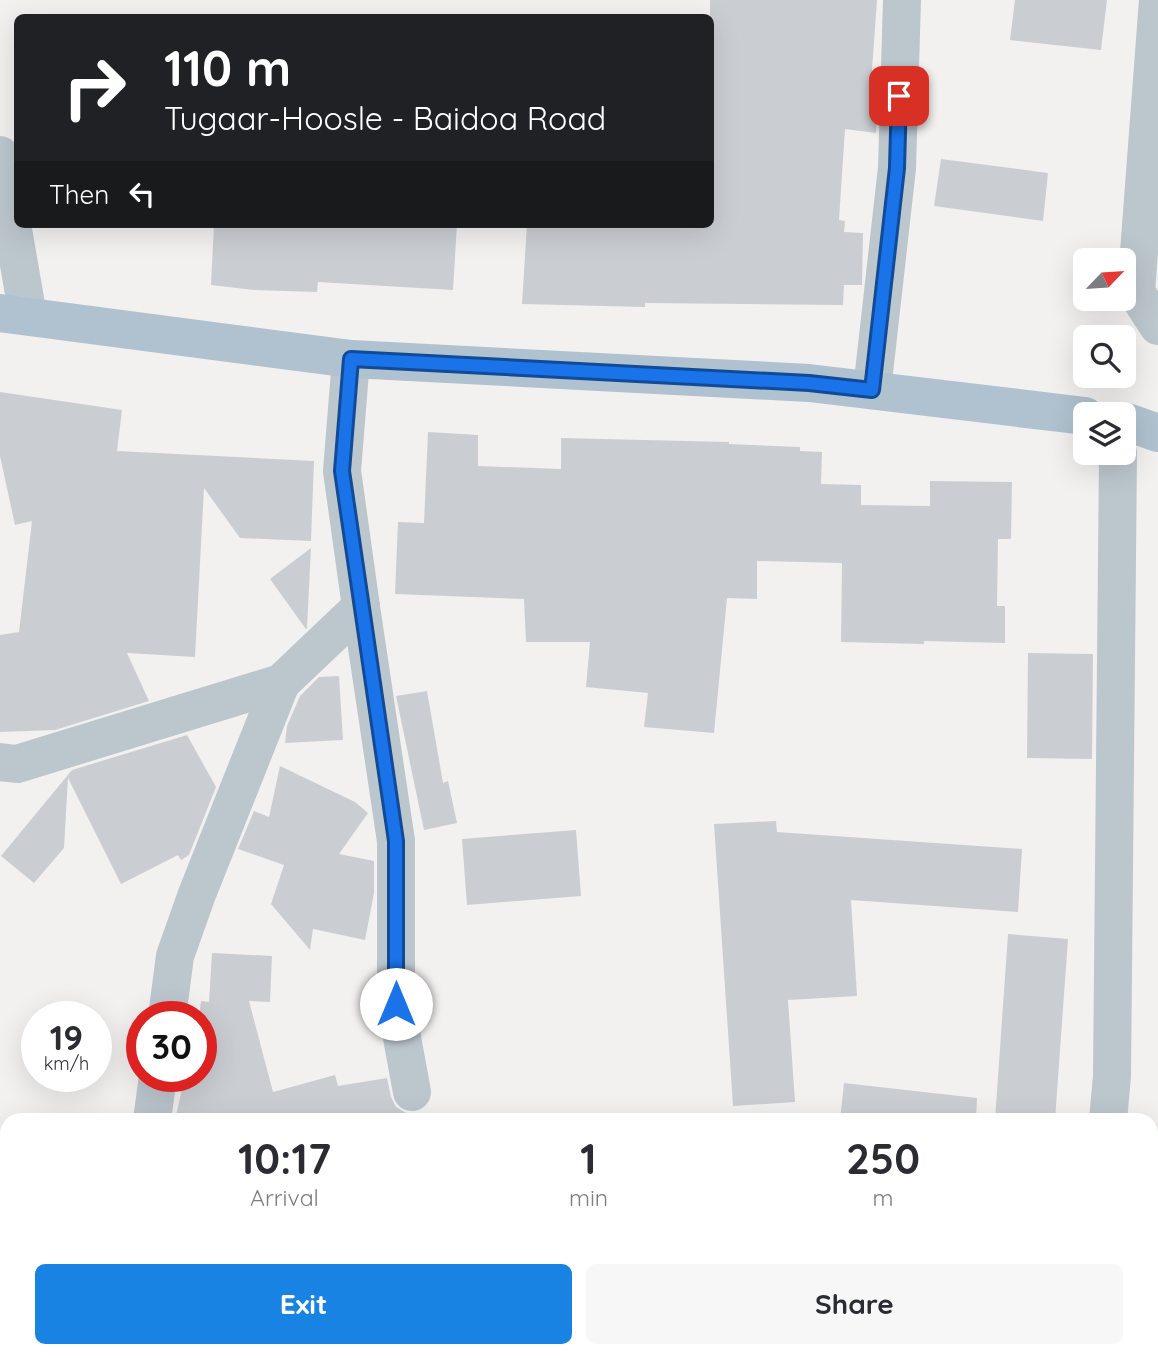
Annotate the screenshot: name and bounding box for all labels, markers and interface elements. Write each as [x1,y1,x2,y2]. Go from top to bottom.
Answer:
text: 110 m [164,37,291,98]
icon: right [49,42,140,133]
pin [869,66,929,126]
icon: arrive [880,77,918,115]
text: Tugaar-Hoosle - Baidoa Road [164,98,606,138]
icon: left [123,175,161,213]
text: Then [49,178,109,211]
north arrow [1073,248,1136,312]
map controls [1073,248,1136,465]
button: search [1073,325,1136,388]
button: layers [1073,402,1136,465]
position arrow [359,967,433,1041]
speed limit sign: 30 [126,1001,217,1092]
text: 19 [50,1015,83,1059]
text: km/h [44,1052,89,1075]
text: 10:17 [238,1132,331,1185]
text: 1 [580,1132,597,1185]
text: 250 [846,1132,920,1185]
text: Arrival [250,1183,319,1212]
text: min [569,1183,608,1212]
text: m [873,1183,894,1212]
button: Exit [35,1264,572,1344]
button: Share [586,1264,1123,1344]

